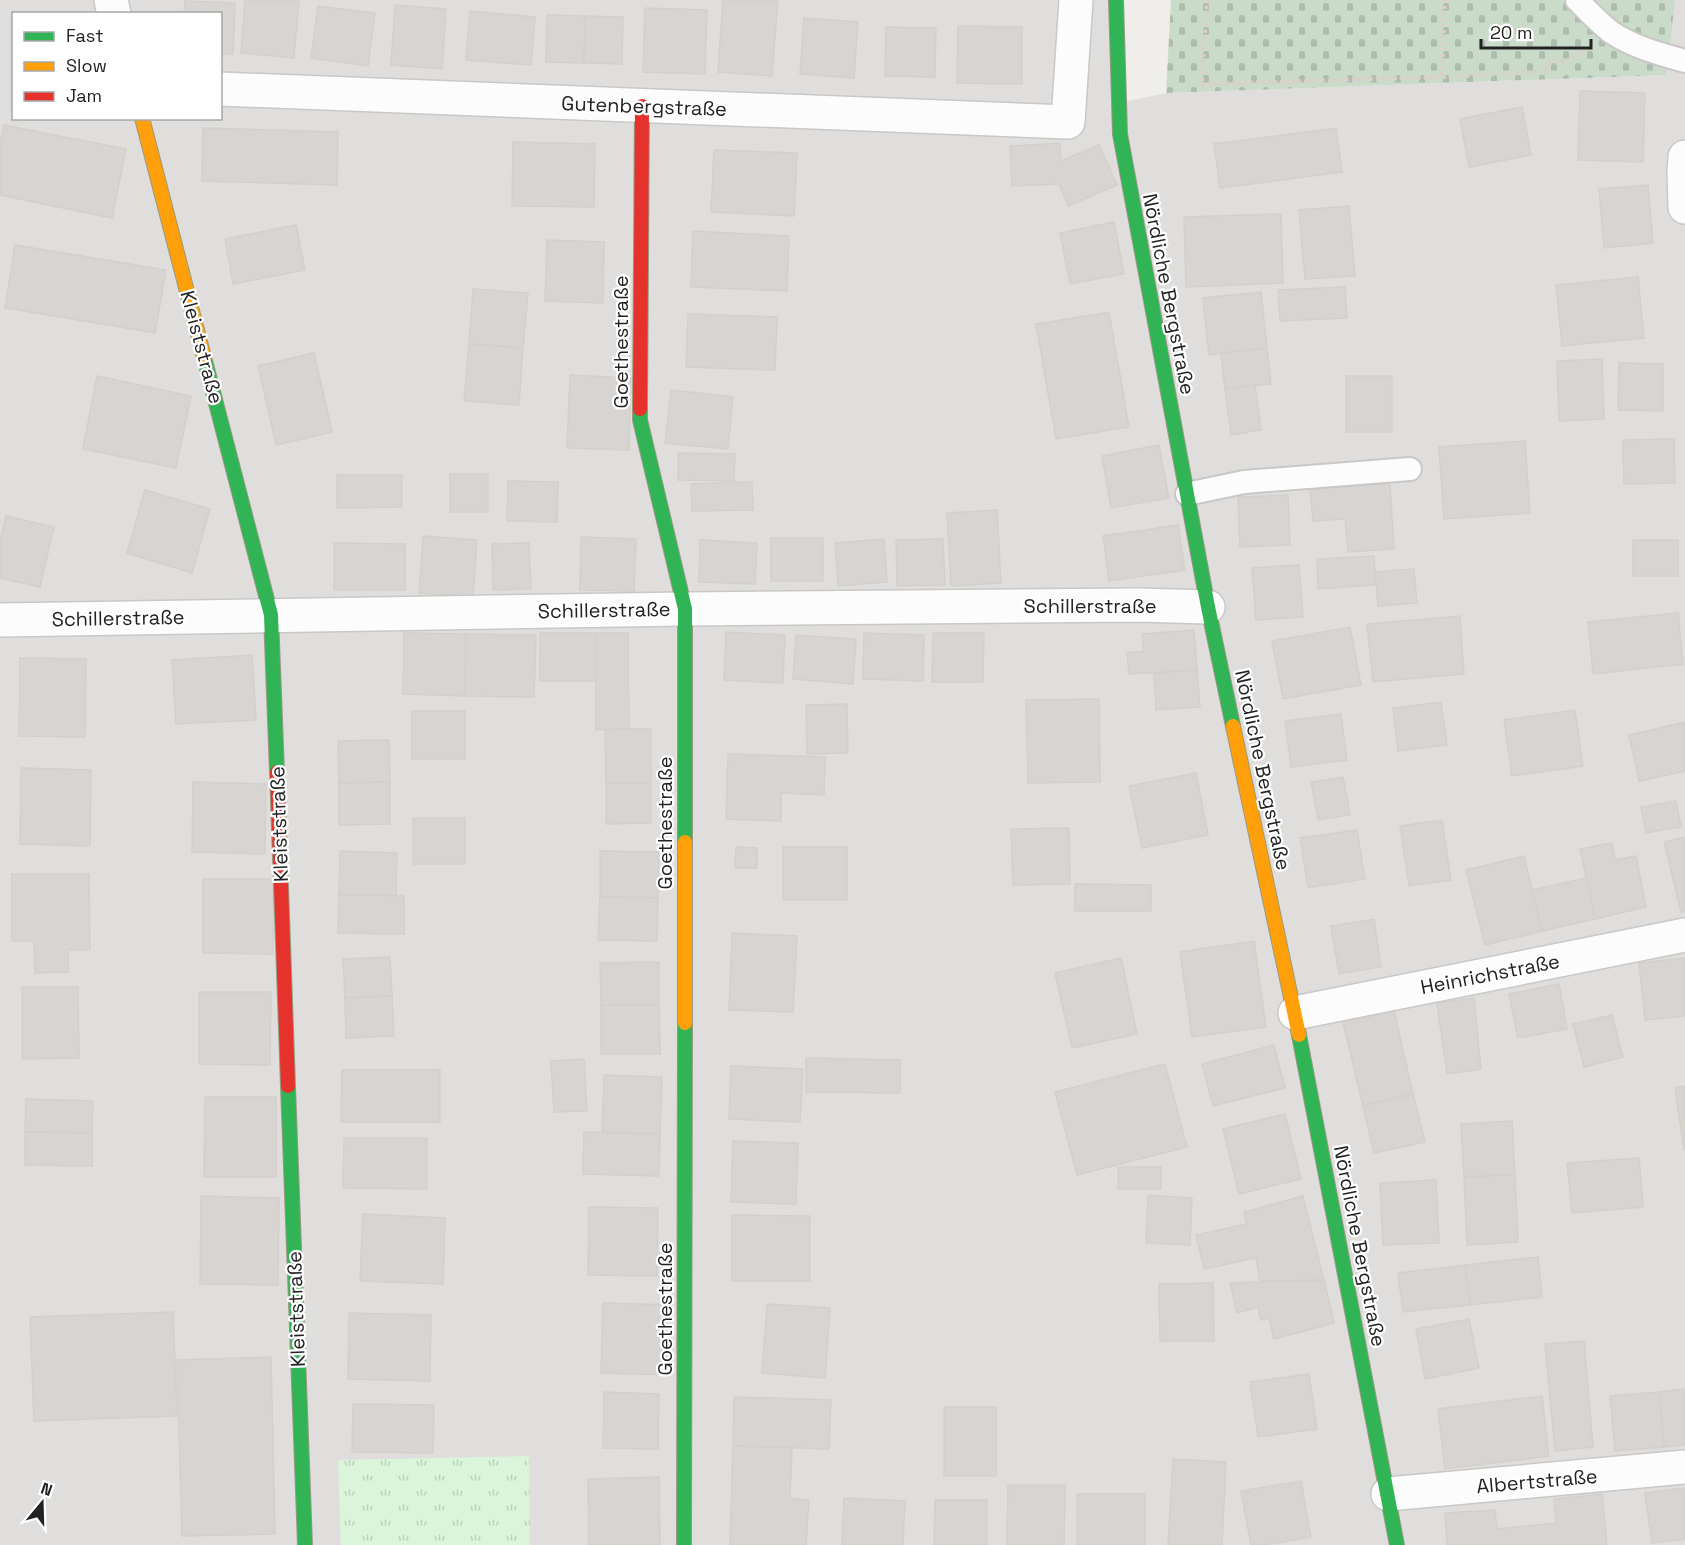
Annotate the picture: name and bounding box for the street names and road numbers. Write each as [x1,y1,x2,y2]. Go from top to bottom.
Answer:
street label: Gutenbergstraße [561,90,727,122]
street label: Nördliche Bergstraße [1137,191,1201,397]
street label: Goethestraße [608,276,634,408]
street label: Kleiststraße [174,288,230,406]
street label: Schillerstraße [1024,593,1156,619]
street label: Schillerstraße [537,596,671,624]
street label: Schillerstraße [51,604,185,632]
street label: Nördliche Bergstraße [1229,667,1297,873]
street label: Goethestraße [652,757,678,889]
street label: Kleiststraße [264,766,294,882]
street label: Heinrichstraße [1418,948,1562,1000]
street label: Nördliche Bergstraße [1328,1143,1392,1349]
street label: Goethestraße [652,1243,678,1375]
street label: Kleiststraße [281,1251,311,1367]
street label: Albertstraße [1475,1463,1599,1499]

